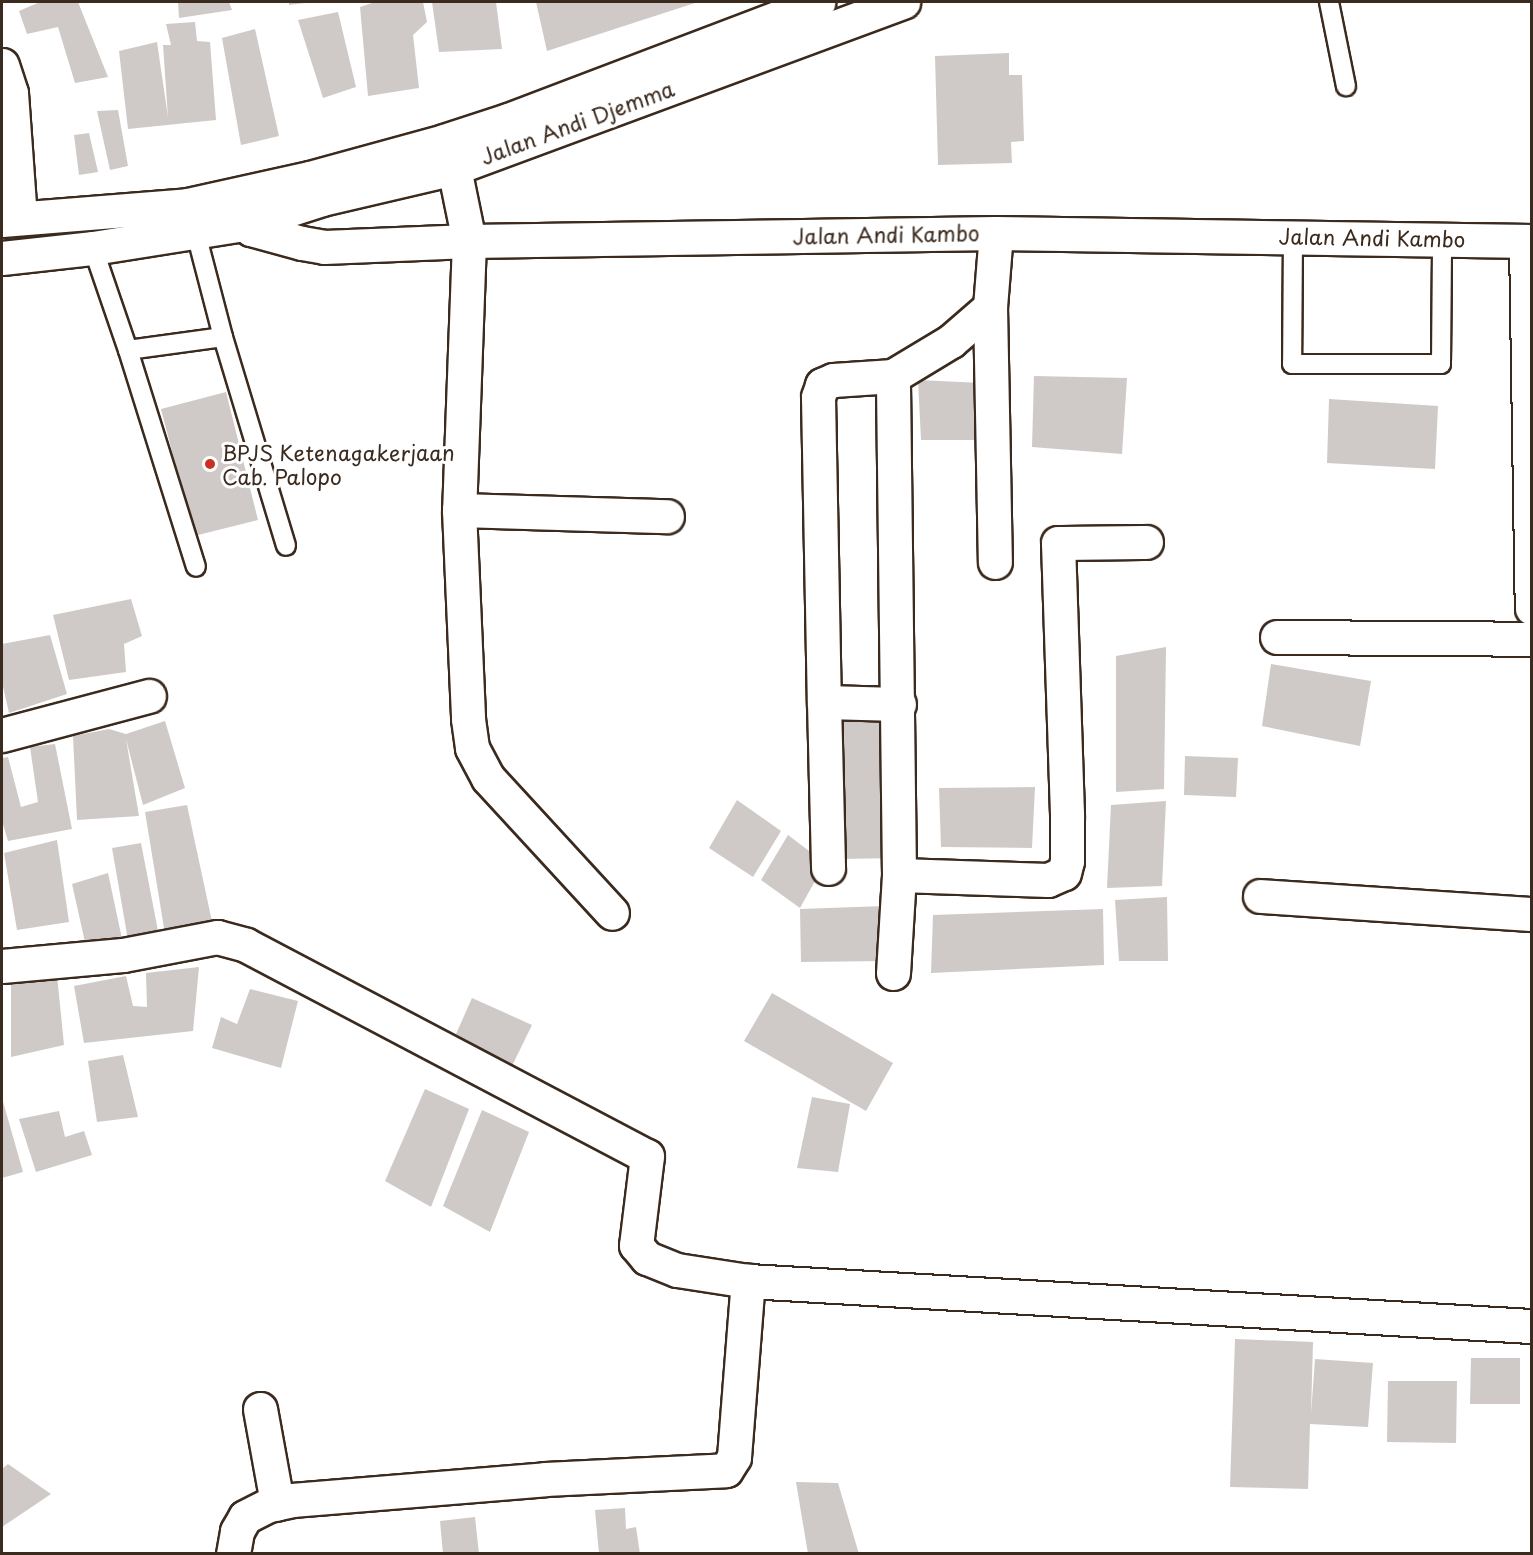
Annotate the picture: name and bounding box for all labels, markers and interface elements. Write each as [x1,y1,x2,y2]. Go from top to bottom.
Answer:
street label: Jalan Andi Djemma [477,75,677,169]
street label: Jalan Andi Kambo [792,220,980,248]
street label: Jalan Andi Kambo [1278,223,1466,251]
place label: BPJS Ketenagakerjaan Cab. Palopo [222,439,457,489]
marker: BPJS Ketenagakerjaan Cab. Palopo [203,457,217,471]

